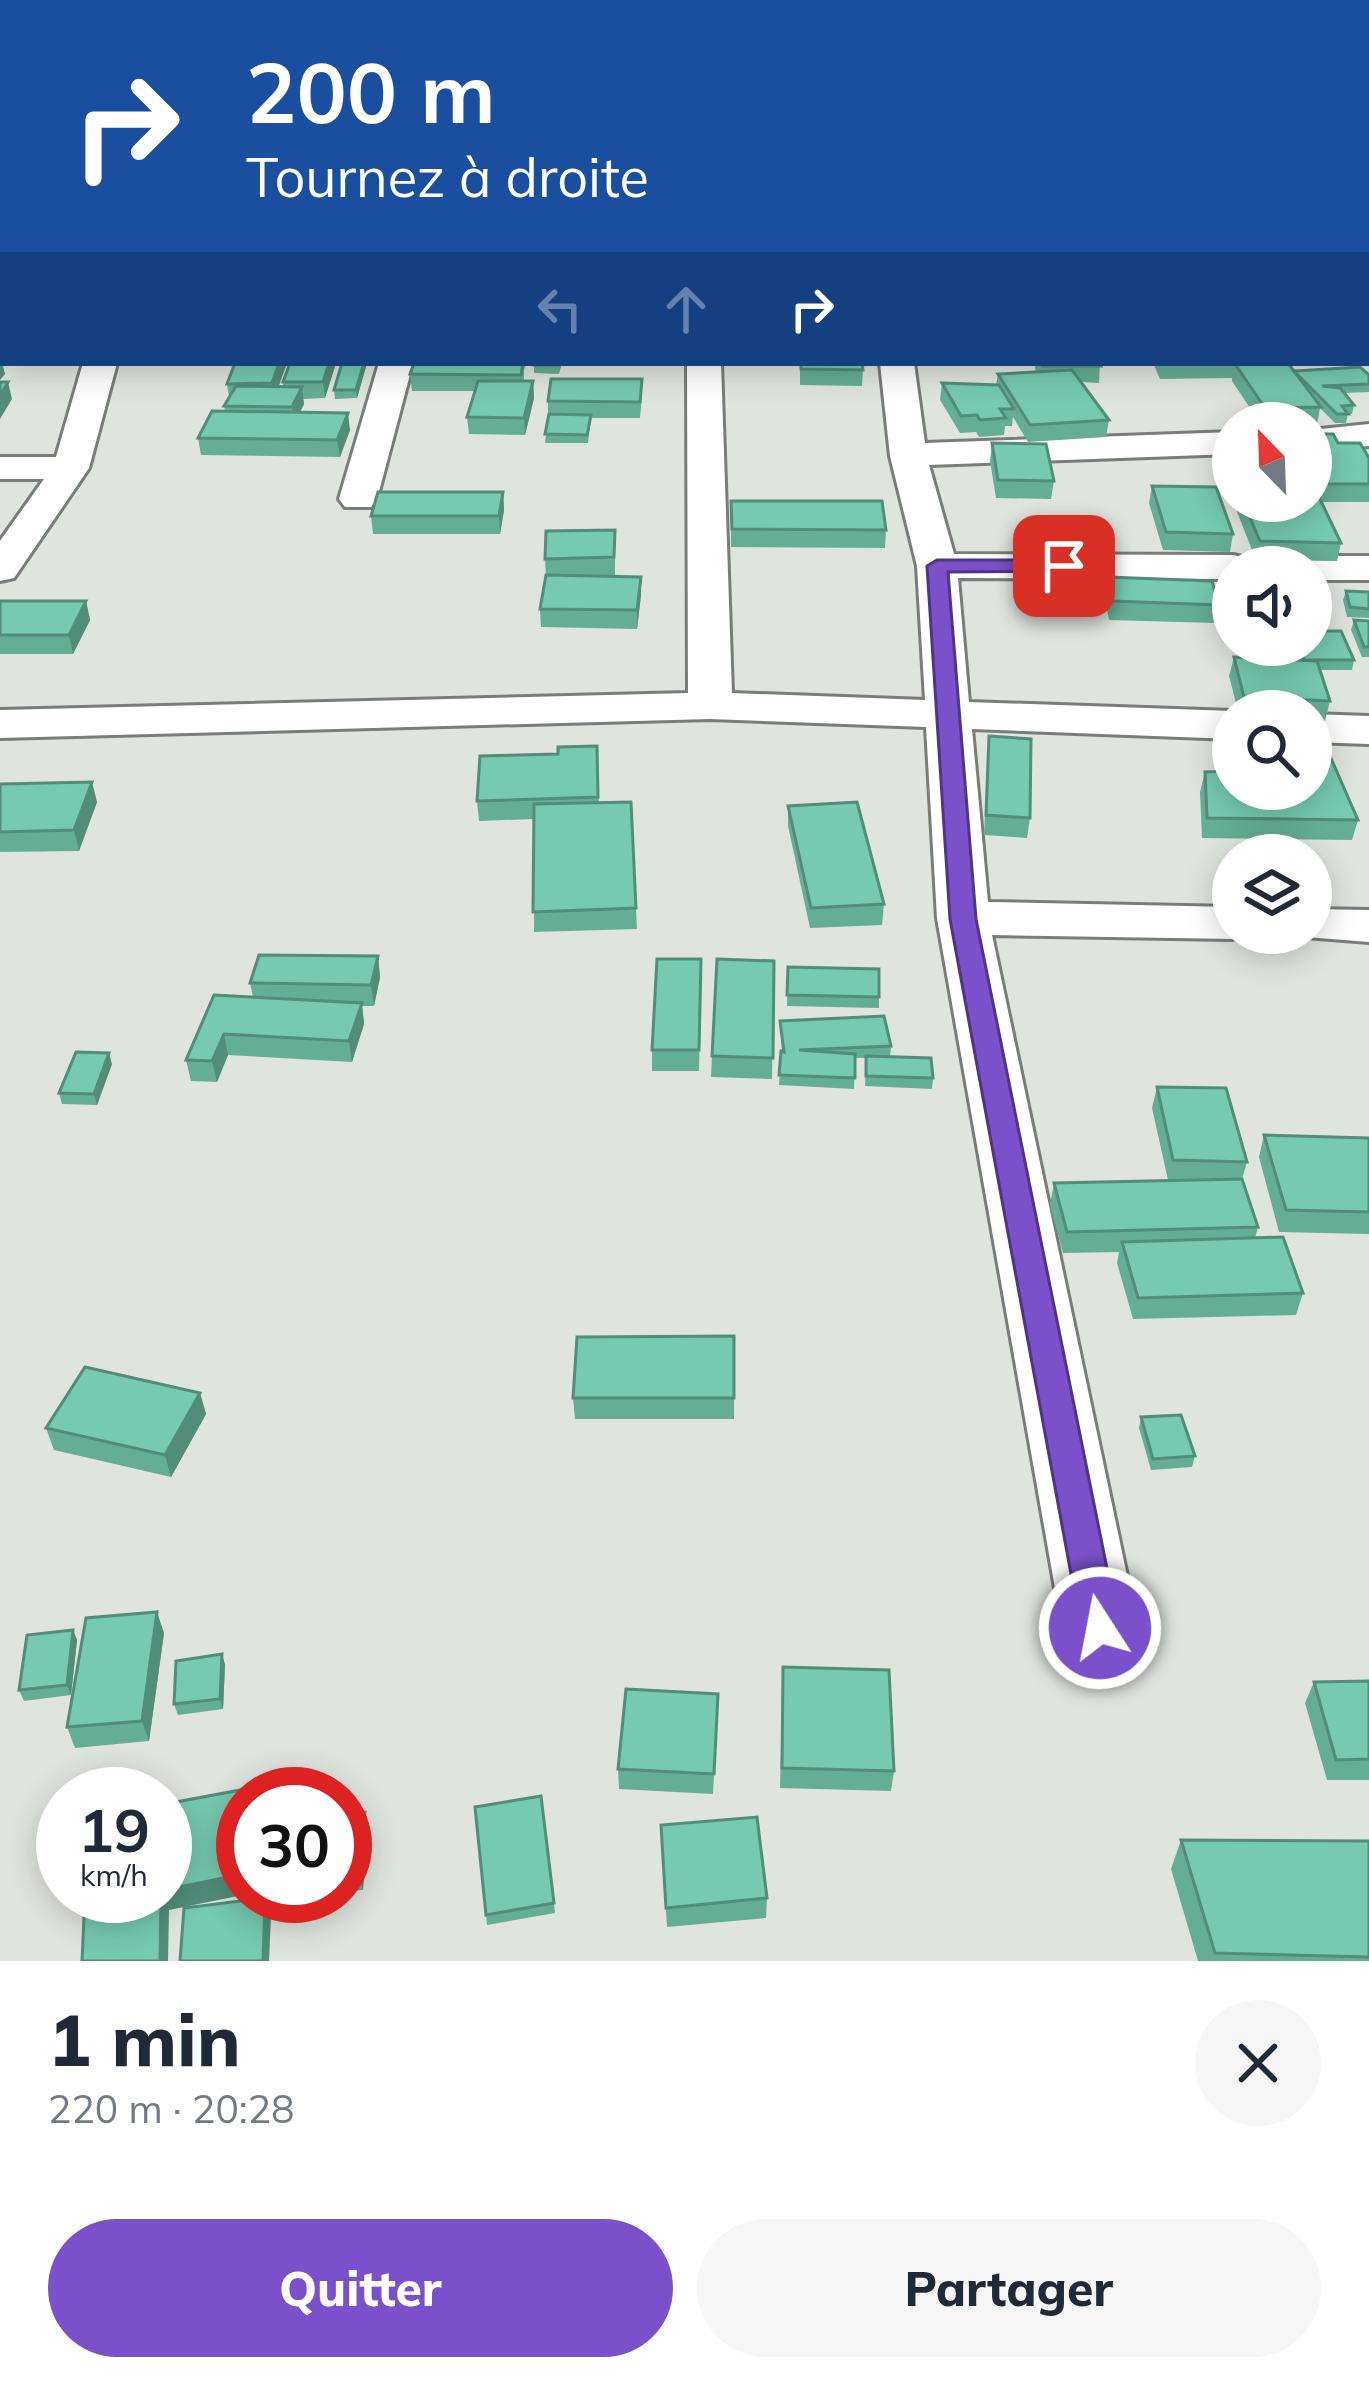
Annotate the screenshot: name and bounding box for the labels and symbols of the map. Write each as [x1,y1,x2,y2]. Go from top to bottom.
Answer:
north arrow [1212,402,1332,522]
pin [1013,515,1115,617]
position arrow [1037,1565,1163,1691]
speed limit sign: 30 [216,1767,372,1923]

